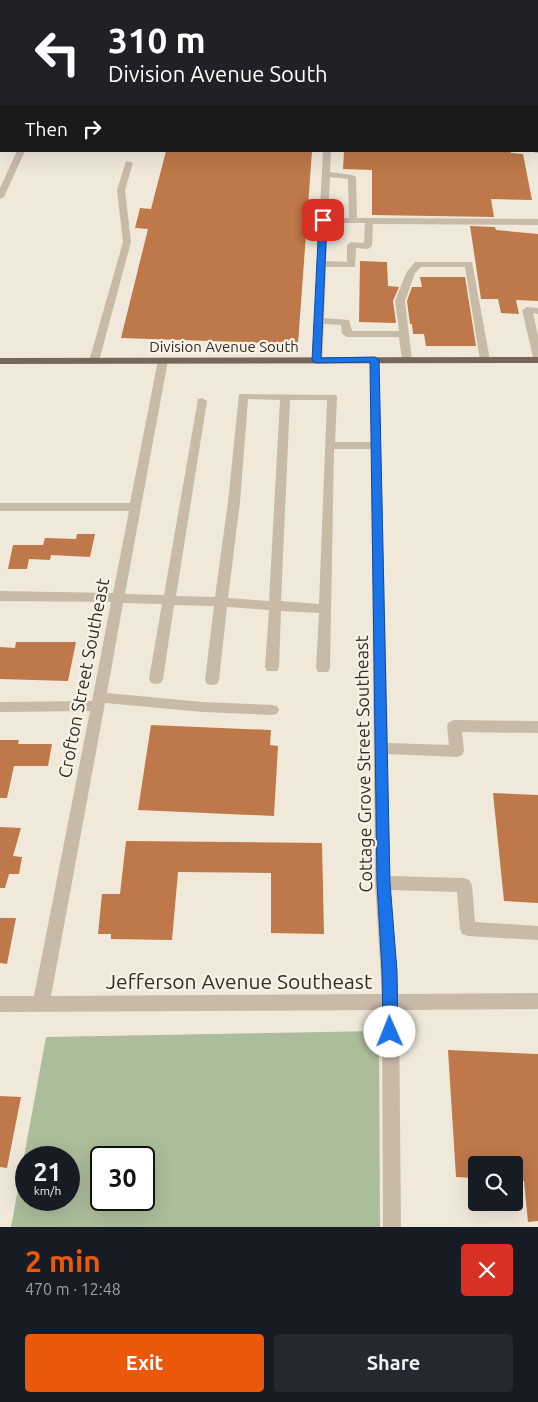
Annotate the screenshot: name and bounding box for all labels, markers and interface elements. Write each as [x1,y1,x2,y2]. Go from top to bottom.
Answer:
icon: left [25,20,90,85]
text: 310 m [108,20,206,60]
text: Division Avenue South [108,61,328,86]
icon: right [78,115,106,143]
text: Then [25,118,68,140]
pin [302,199,344,241]
icon: arrive [309,206,337,234]
street label: Division Avenue South [149,338,299,355]
street label: Crofton Street Southeast [54,576,112,780]
street label: Cottage Grove Street Southeast [351,635,375,893]
street label: Jefferson Avenue Southeast [106,969,372,993]
position arrow [363,1005,415,1057]
speed limit sign: 30 [90,1146,155,1211]
map controls [468,1156,523,1211]
button: search [468,1156,523,1211]
text: 21 [33,1158,62,1186]
text: km/h [34,1184,61,1197]
text: 2 min [25,1244,101,1278]
button: close [461,1244,513,1296]
text: 470 m · 12:48 [25,1280,121,1298]
button: Exit [25,1334,264,1392]
button: Share [274,1334,513,1392]

